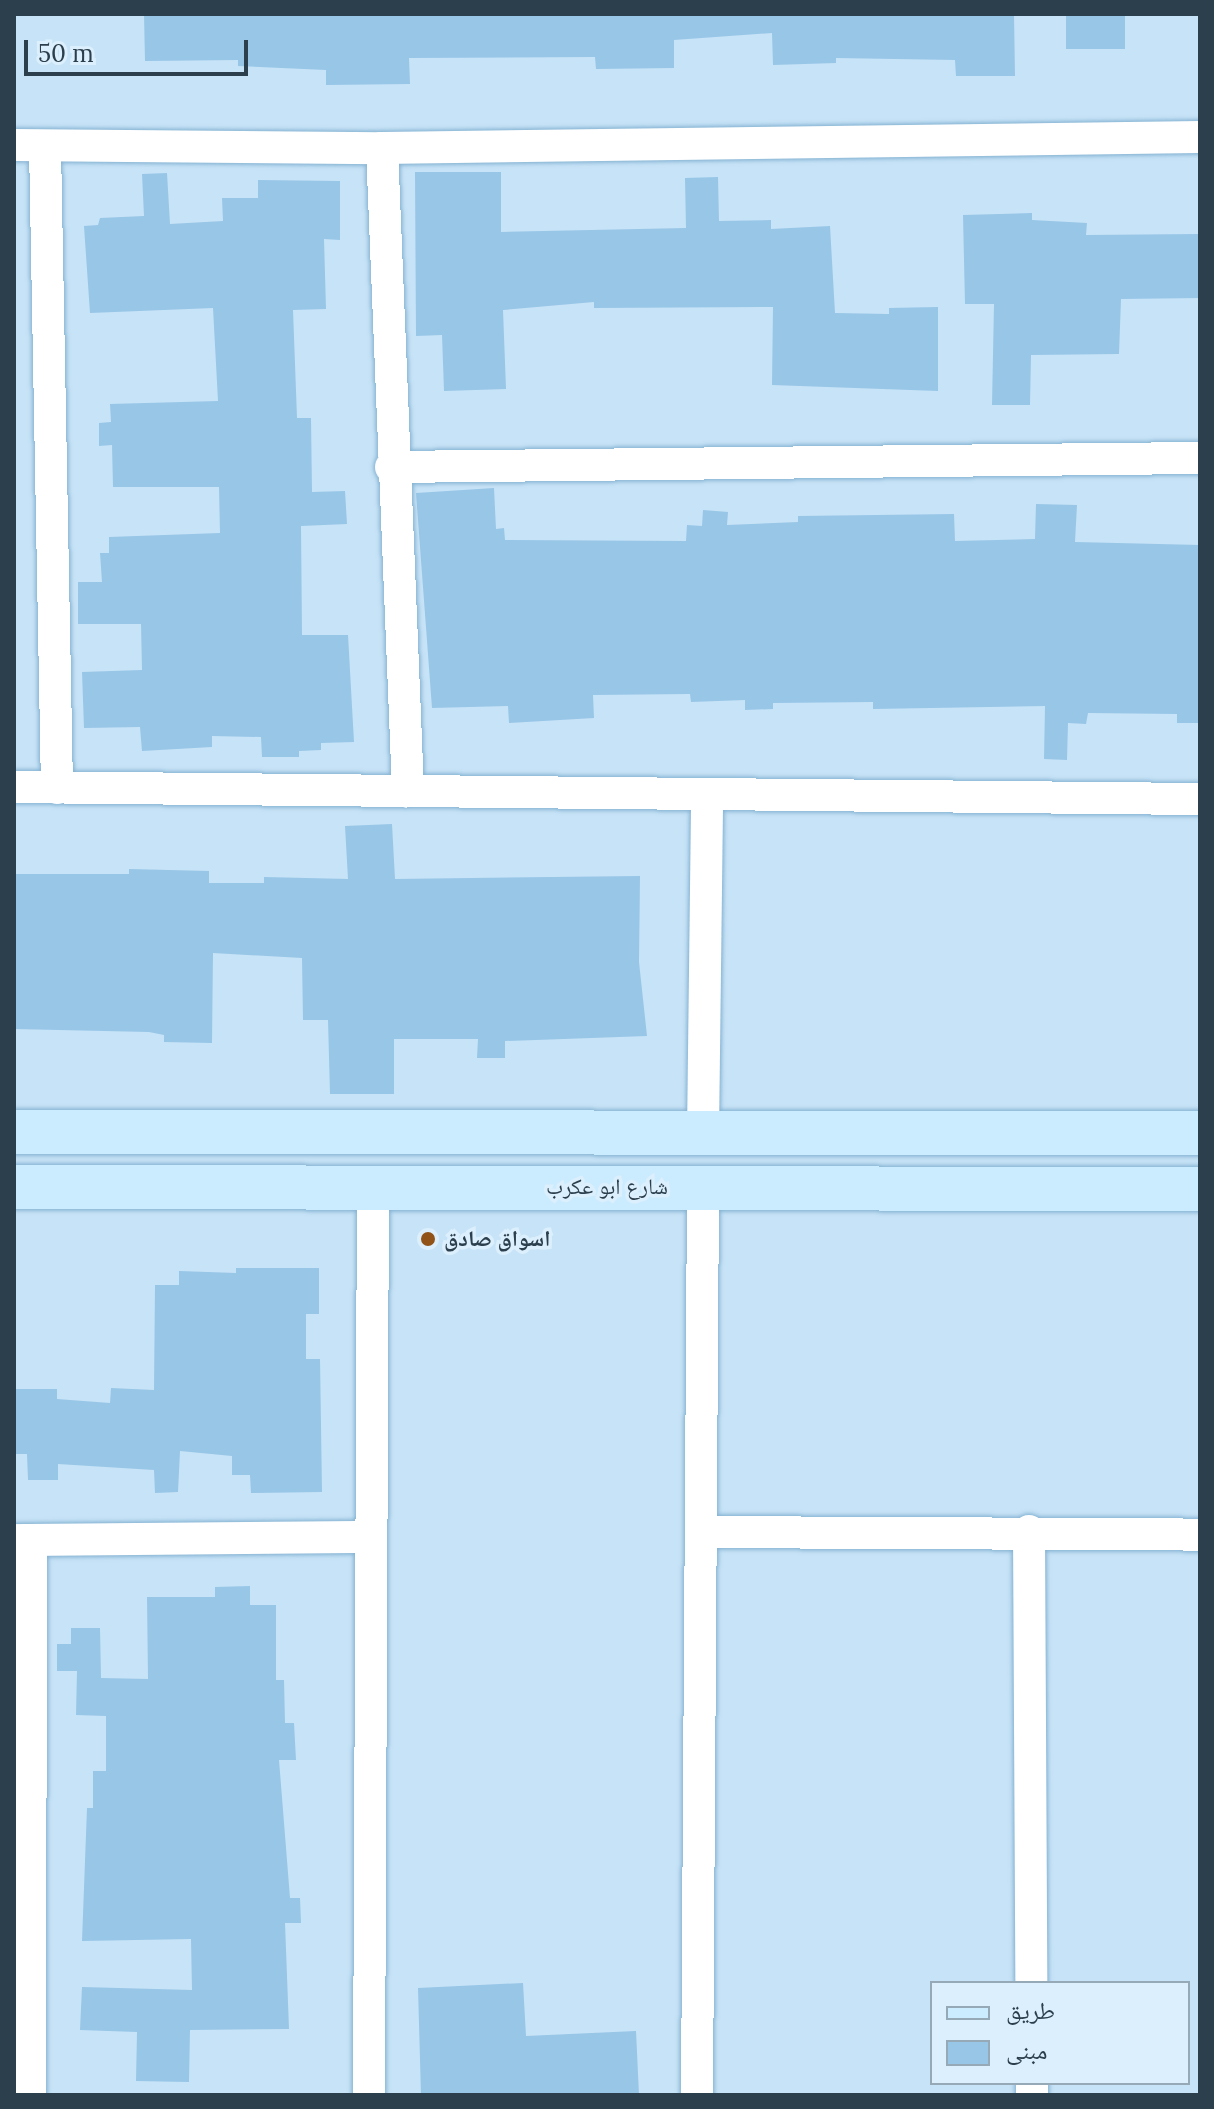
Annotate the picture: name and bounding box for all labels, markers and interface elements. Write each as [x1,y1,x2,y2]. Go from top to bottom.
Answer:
scale bar [28,24,252,74]
text: 50 m [38,38,94,69]
street label: شارع ابو عكرب [546,1174,668,1200]
place label: اسواق صادق [444,1226,551,1252]
marker: اسواق صادق [419,1230,437,1248]
legend [930,1981,1190,2085]
text: طريق [1006,1995,1055,2026]
text: مبنى [1006,2035,1047,2066]

